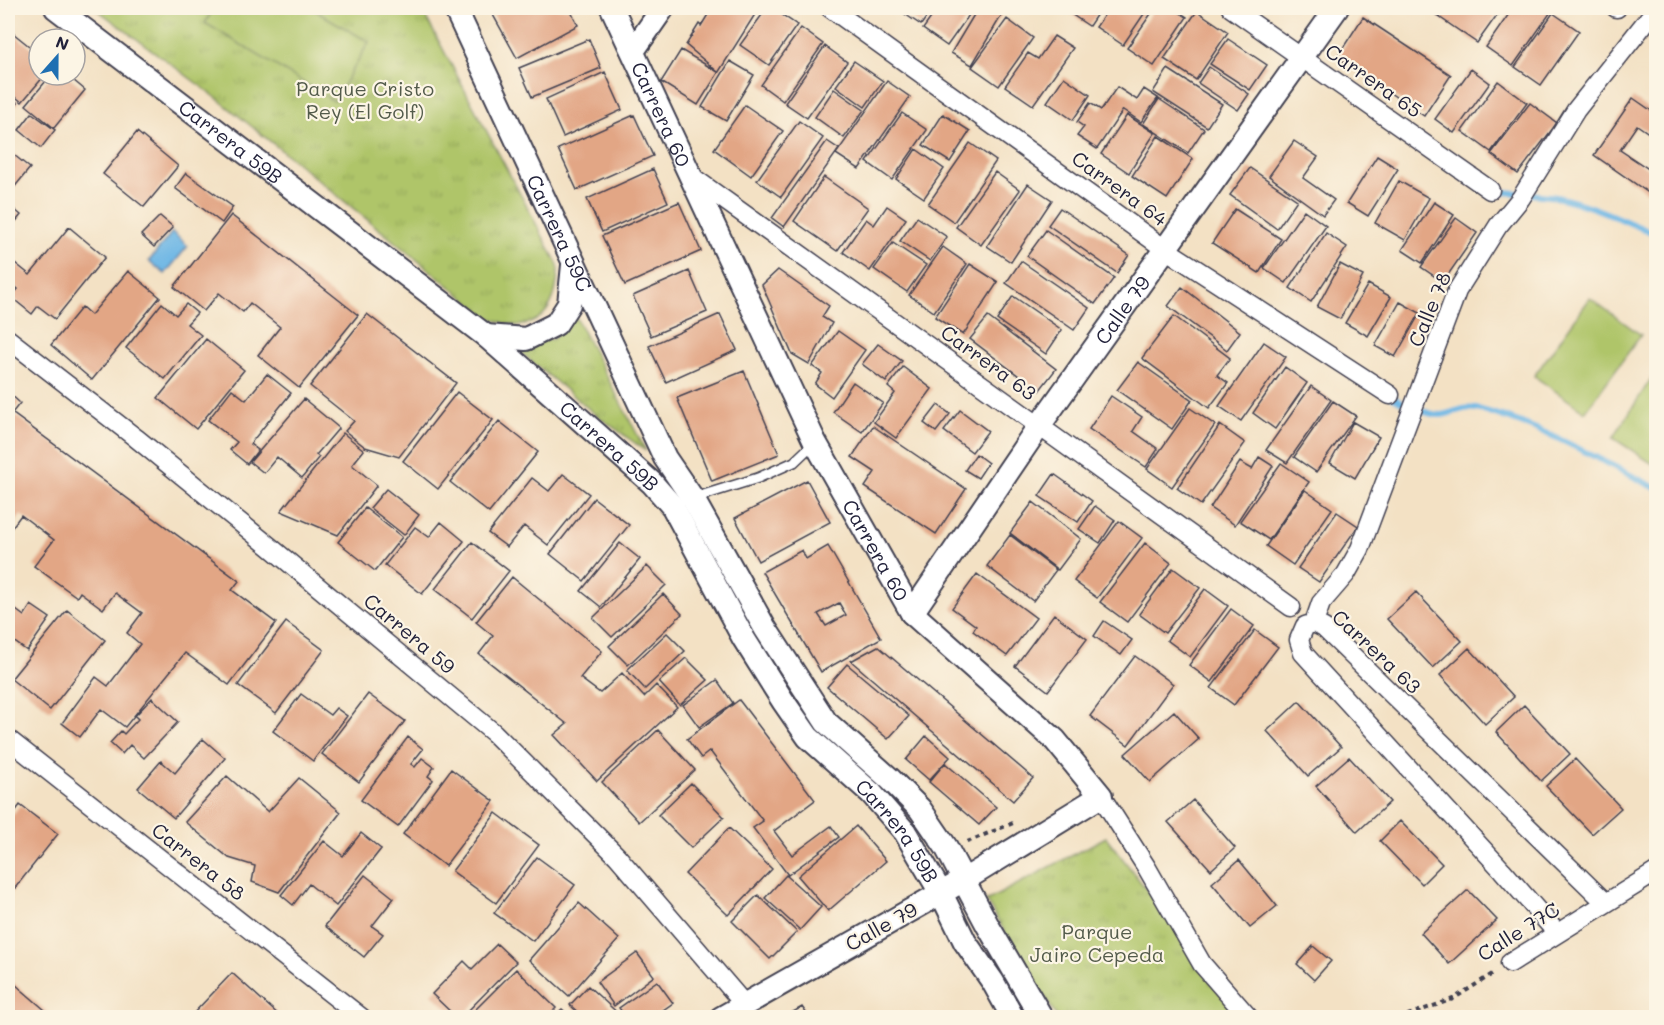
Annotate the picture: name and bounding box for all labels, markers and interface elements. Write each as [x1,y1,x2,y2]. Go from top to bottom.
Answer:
north arrow [27,27,87,87]
text: N [53,31,72,55]
street label: Carrera 65 [1321,37,1427,123]
street label: Carrera 60 [626,57,697,170]
park label: Parque Cristo Rey (El Golf) [296,75,434,124]
street label: Carrera 59B [174,93,288,189]
street label: Carrera 64 [1067,145,1173,232]
street label: Carrera 59C [521,170,598,295]
street label: Calle 78 [1402,268,1456,350]
street label: Calle 79 [1089,270,1155,349]
street label: Carrera 63 [936,319,1042,405]
street label: Carrera 59B [555,395,665,496]
street label: Carrera 60 [837,494,915,605]
street label: Carrera 59 [359,587,461,679]
street label: Carrera 63 [1327,603,1427,699]
street label: Carrera 59B [851,773,945,887]
street label: Carrera 58 [147,816,251,906]
street label: Calle 79 [840,896,922,956]
street label: Calle 77C [1472,896,1564,966]
park label: Parque Jairo Cepeda [1030,918,1164,967]

